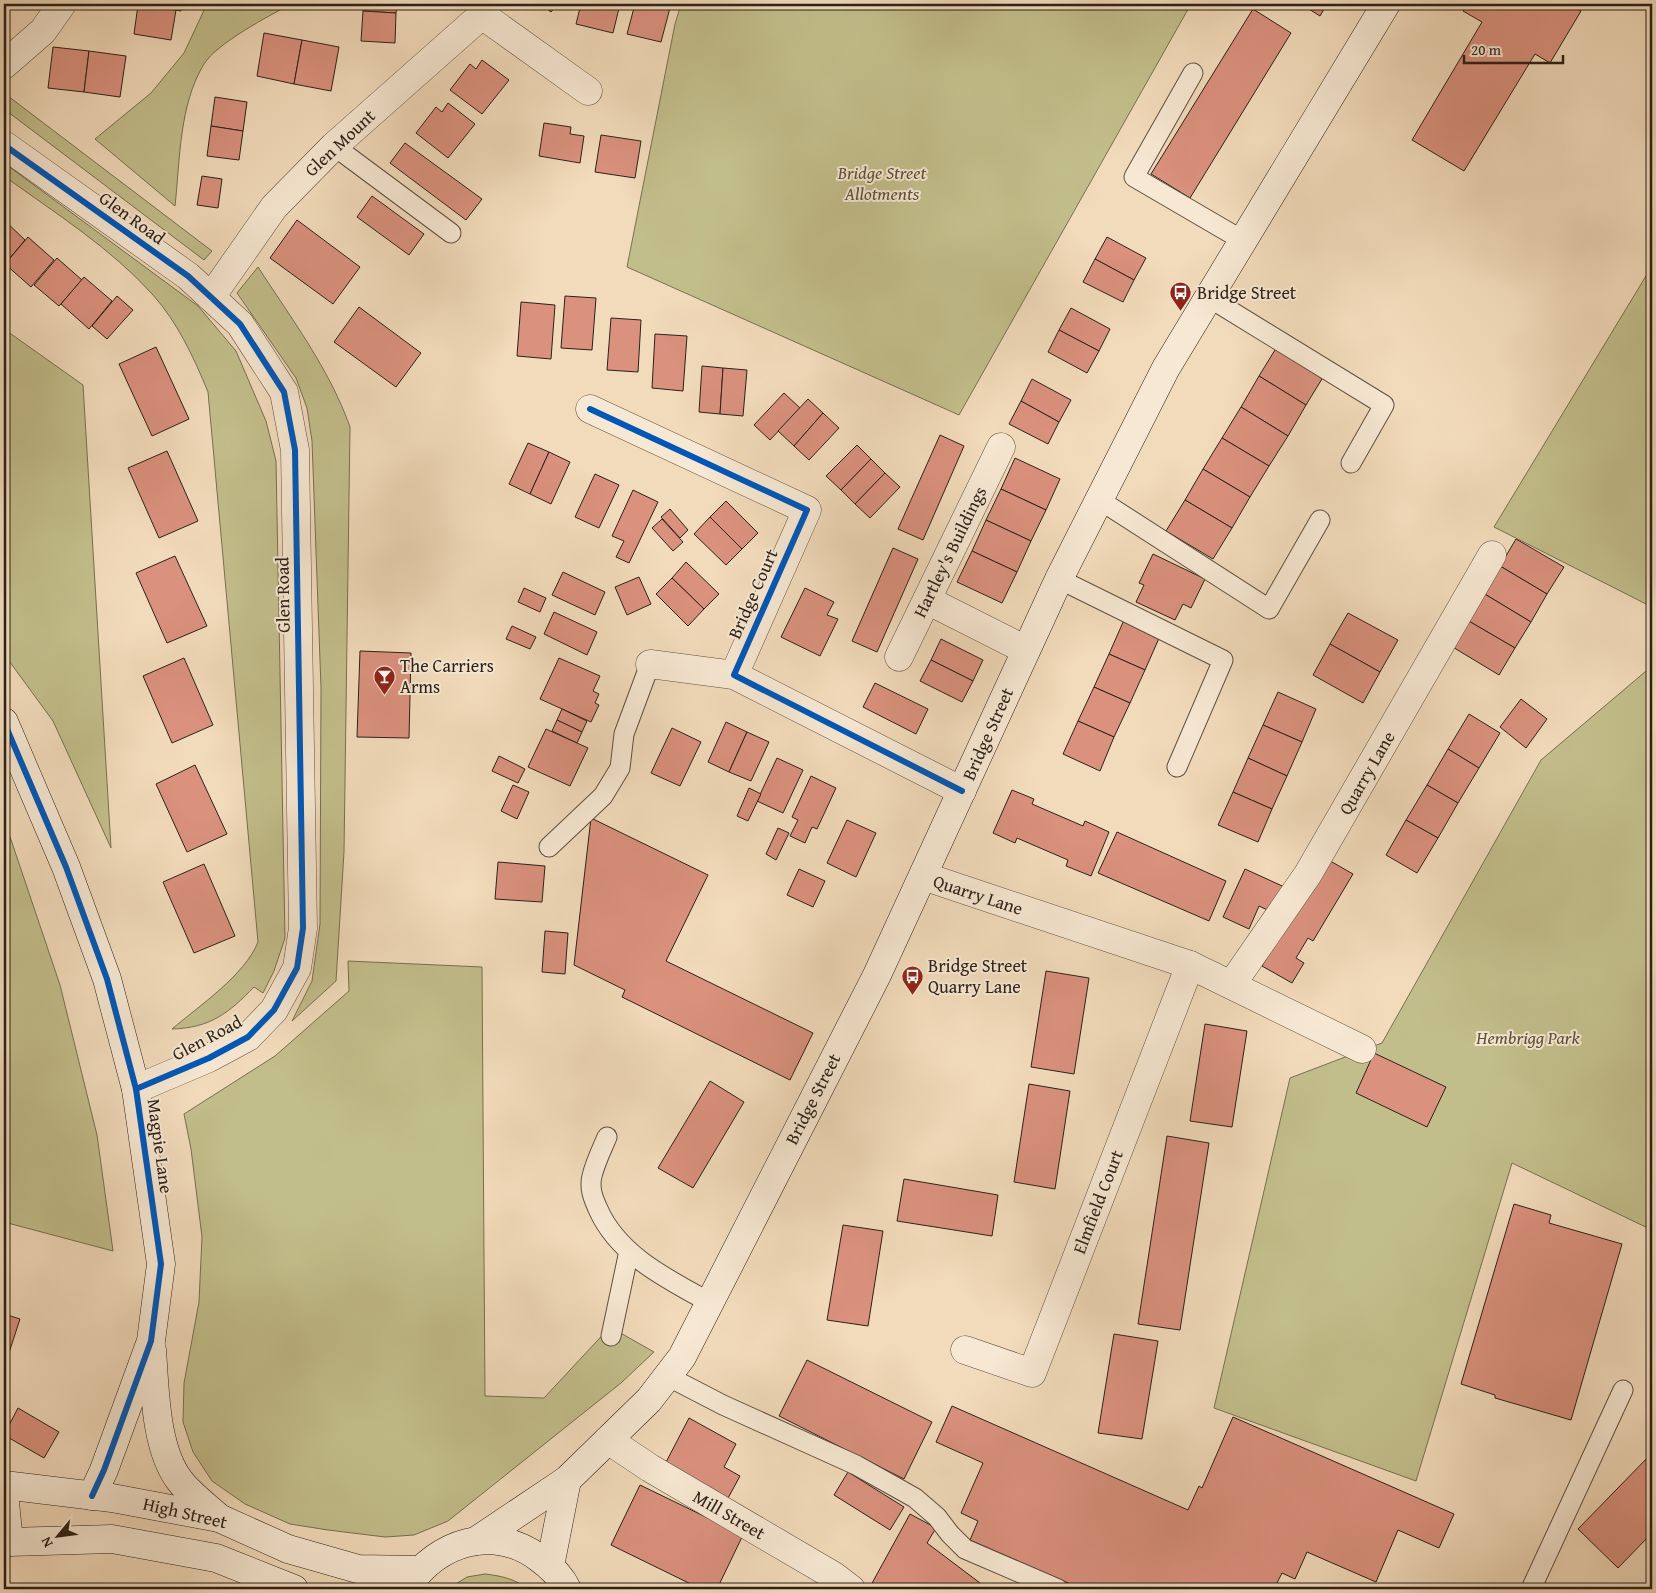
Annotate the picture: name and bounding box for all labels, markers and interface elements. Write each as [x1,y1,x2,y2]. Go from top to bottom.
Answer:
scale bar [1464,32,1562,64]
text: 20 m [1471,39,1502,60]
street label: Glen Mount [298,102,382,183]
park label: Bridge Street Allotments [837,159,927,207]
street label: Glen Road [94,184,171,251]
place label: Bridge Street [1197,279,1297,306]
bus stop icon: Bridge Street [1169,281,1193,312]
street label: Hartley's Buildings [906,481,993,622]
street label: Bridge Court [721,544,785,643]
street label: Glen Road [268,556,297,633]
place label: The Carriers Arms [400,652,494,700]
bar icon: The Carriers Arms [372,664,396,695]
street label: Bridge Street [955,682,1020,785]
street label: Quarry Lane [1332,726,1401,820]
street label: Quarry Lane [930,867,1026,922]
place label: Bridge Street Quarry Lane [928,952,1028,1000]
bus stop icon: Bridge Street Quarry Lane [900,964,924,995]
street label: Glen Road [167,1008,247,1067]
park label: Hembrigg Park [1475,1024,1580,1051]
street label: Bridge Street [778,1048,847,1149]
street label: Magpie Lane [140,1097,180,1195]
street label: Elmfield Court [1065,1145,1130,1258]
street label: Mill Street [688,1483,771,1546]
street label: High Street [140,1490,230,1535]
north arrow [32,1510,82,1560]
text: N [35,1533,58,1551]

